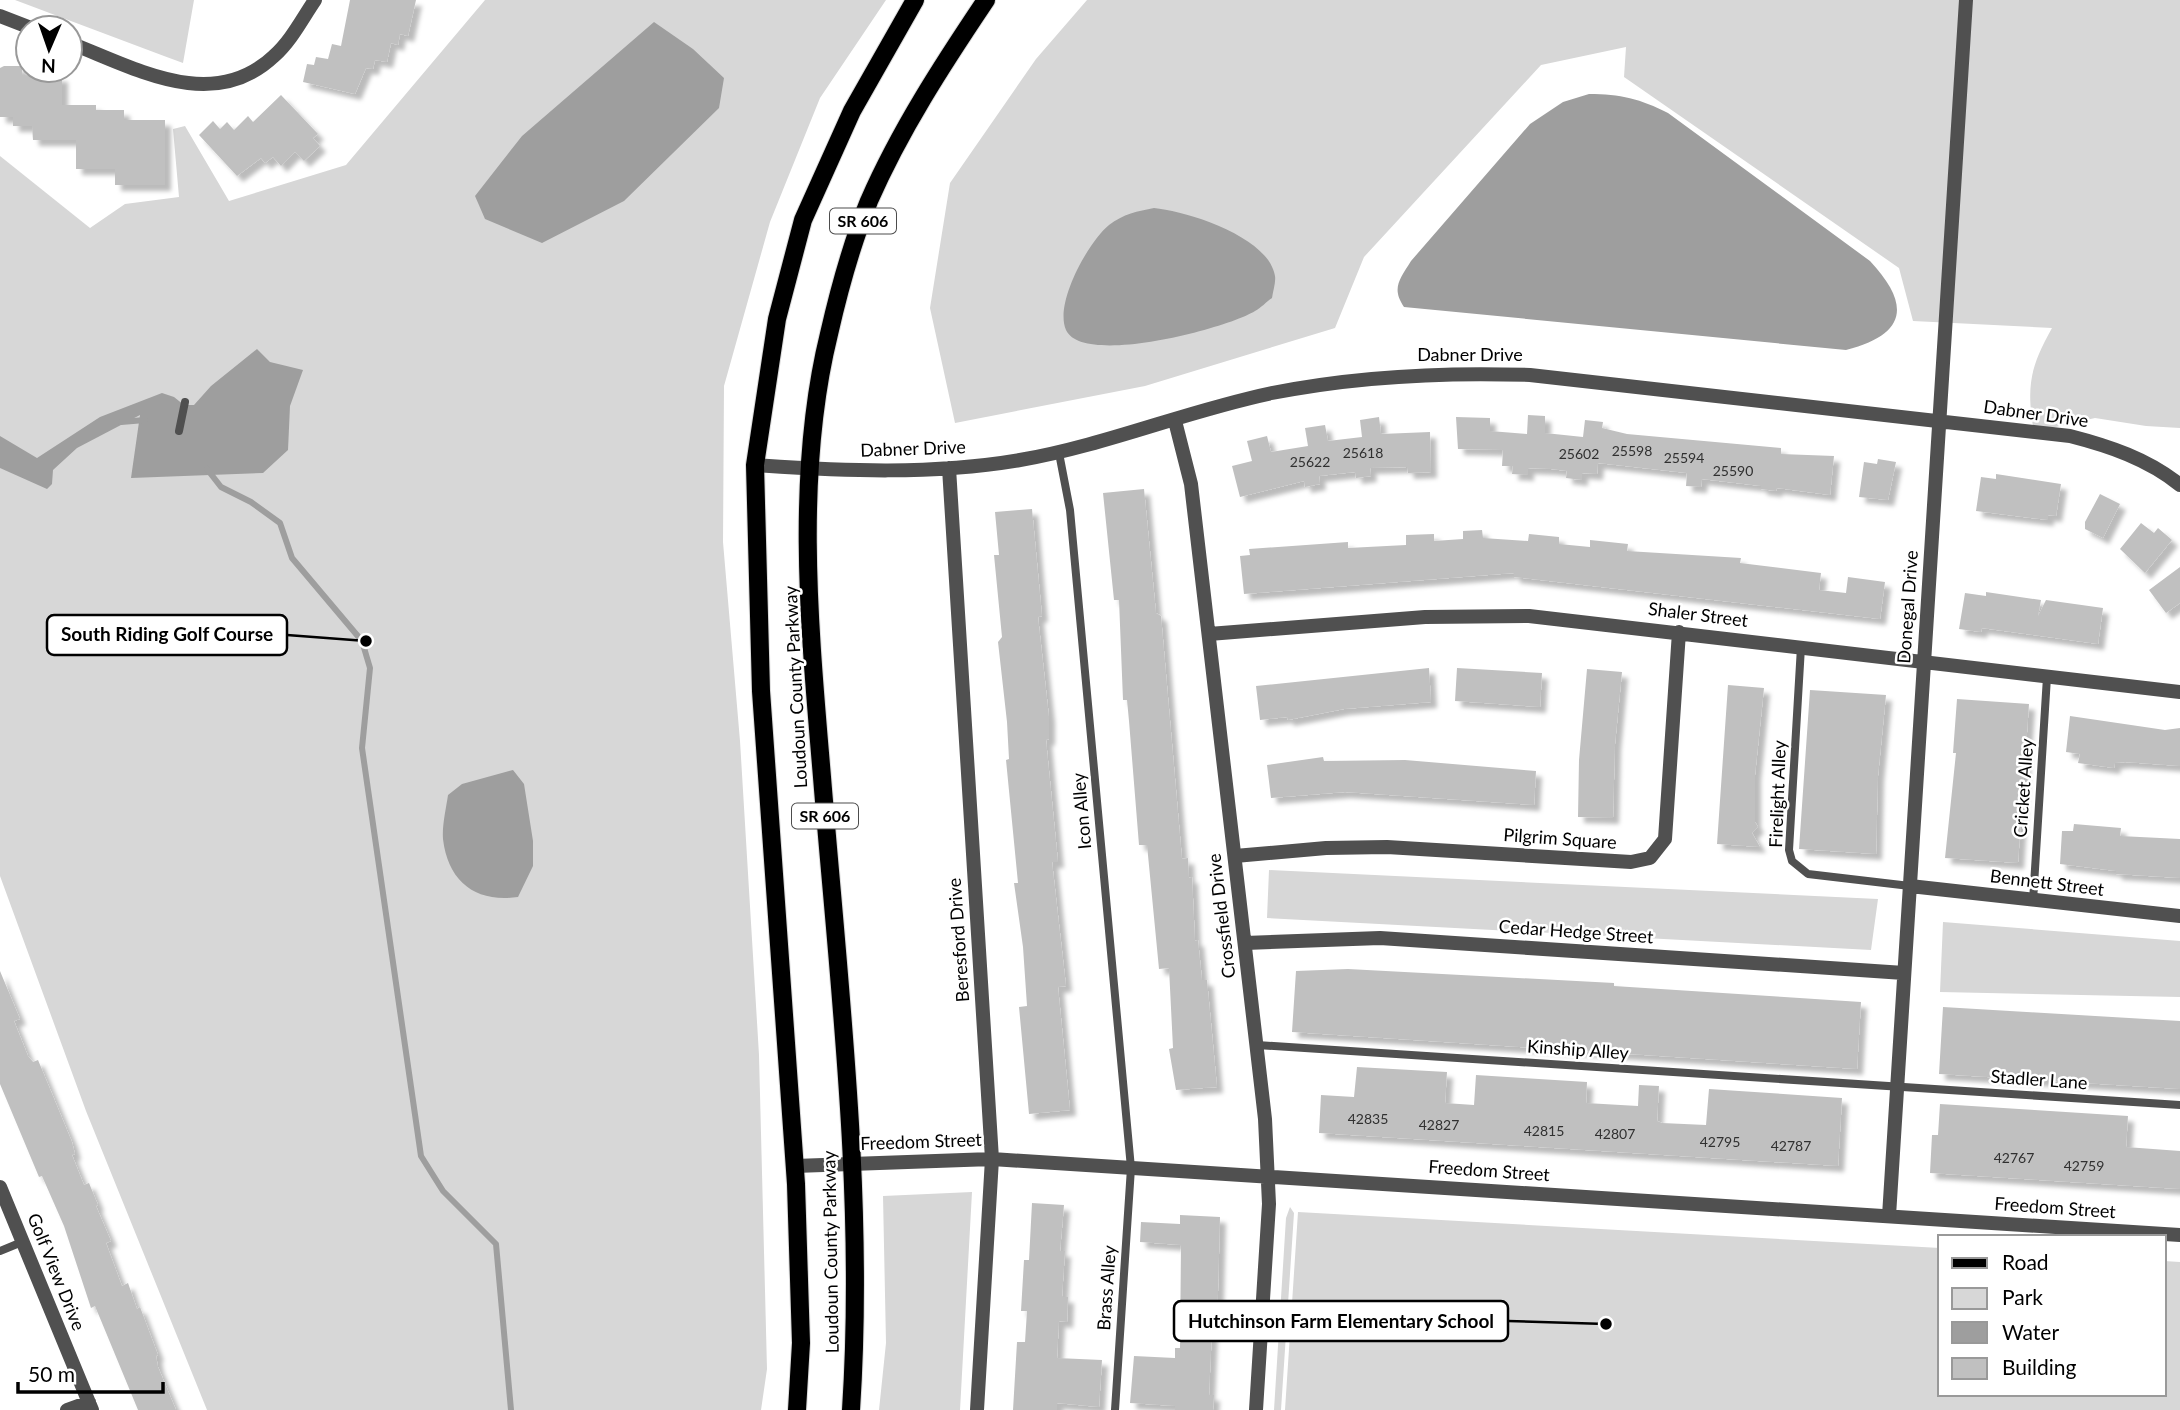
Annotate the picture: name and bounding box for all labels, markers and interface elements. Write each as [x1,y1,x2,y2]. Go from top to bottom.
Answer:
north arrow [14,14,84,84]
text: N [41,55,56,78]
road number: SR 606 [830,209,896,234]
street label: Dabner Drive [1417,343,1523,365]
street label: Dabner Drive [1982,395,2090,431]
street label: Dabner Drive [860,435,966,461]
house number: 25598 [1612,442,1652,459]
house number: 25618 [1343,444,1383,461]
house number: 25602 [1559,445,1599,462]
house number: 25594 [1664,449,1704,466]
house number: 25622 [1290,453,1330,470]
house number: 25590 [1713,462,1753,479]
street label: Donegal Drive [1892,550,1922,664]
street label: Loudoun County Parkway [779,584,811,789]
street label: Shaler Street [1647,597,1750,631]
callout: South Riding Golf Course [47,615,287,655]
text: South Riding Golf Course [61,622,273,645]
street label: Cricket Alley [2009,737,2037,838]
street label: Firelight Alley [1764,739,1790,848]
street label: Icon Alley [1067,771,1095,850]
road number: SR 606 [792,804,858,828]
street label: Pilgrim Square [1503,823,1617,853]
street label: Crossfield Drive [1202,852,1240,980]
street label: Bennett Street [1989,864,2106,900]
street label: Beresford Drive [943,877,973,1003]
street label: Cedar Hedge Street [1498,915,1655,947]
street label: Kinship Alley [1527,1034,1630,1064]
street label: Stadler Lane [1990,1065,2088,1093]
house number: 42835 [1348,1110,1388,1127]
house number: 42827 [1419,1116,1459,1133]
house number: 42815 [1524,1122,1564,1139]
house number: 42807 [1595,1125,1635,1142]
street label: Freedom Street [860,1128,983,1154]
house number: 42795 [1700,1133,1740,1150]
house number: 42787 [1771,1137,1811,1154]
house number: 42767 [1994,1149,2034,1166]
street label: Loudoun County Parkway [817,1150,843,1354]
street label: Freedom Street [1428,1155,1551,1185]
house number: 42759 [2064,1157,2104,1174]
street label: Freedom Street [1994,1192,2117,1222]
street label: Golf View Drive [23,1210,90,1334]
legend [1938,1235,2166,1396]
street label: Brass Alley [1092,1244,1120,1331]
text: Road [2002,1249,2049,1274]
text: Park [2002,1284,2043,1309]
callout: Hutchinson Farm Elementary School [1174,1301,1508,1341]
text: Hutchinson Farm Elementary School [1188,1309,1494,1332]
text: Water [2002,1319,2059,1344]
scale bar [18,1350,163,1394]
text: Building [2002,1354,2077,1379]
text: 50 m [28,1361,75,1386]

